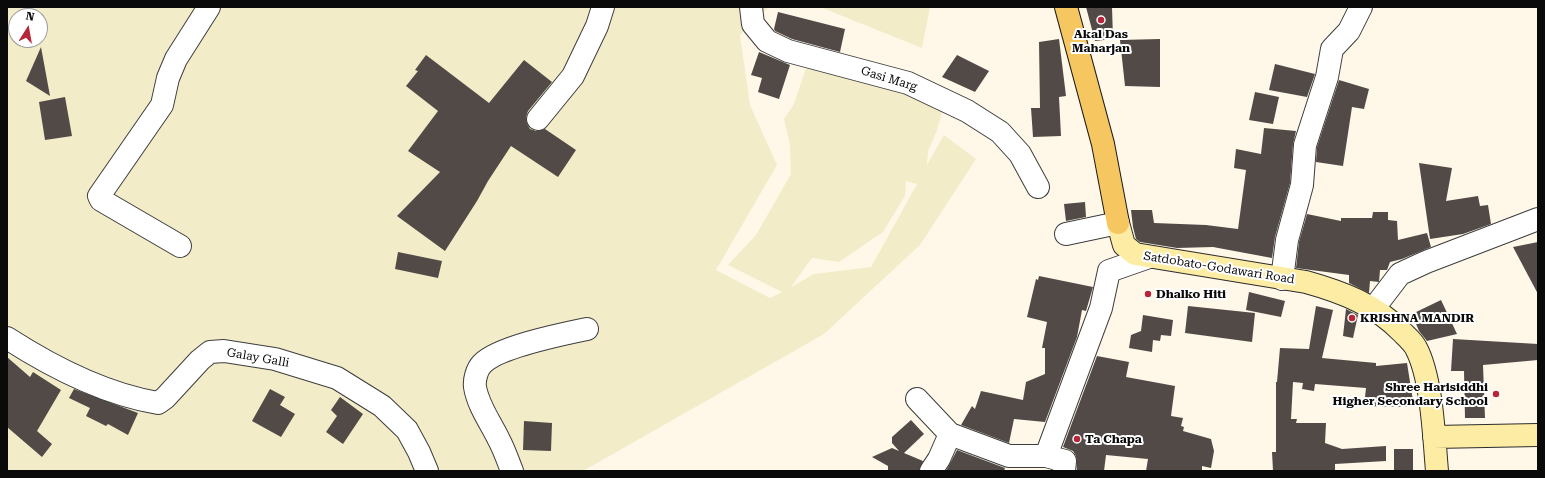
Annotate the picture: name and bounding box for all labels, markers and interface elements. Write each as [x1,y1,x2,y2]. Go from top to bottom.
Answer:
north arrow [8,8,48,48]
text: N [25,10,36,24]
marker: Akal Das Maharjan [1096,15,1106,25]
place label: Akal Das Maharjan [1072,27,1130,55]
street label: Gasi Marg [859,64,919,94]
street label: Satdobato-Godawari Road [1142,249,1296,287]
place label: Dhalko Hiti [1156,287,1226,301]
marker: Dhalko Hiti [1143,289,1153,299]
place label: KRISHNA MANDIR [1360,311,1474,325]
marker: KRISHNA MANDIR [1347,313,1357,323]
street label: Galay Galli [226,345,290,371]
place label: Shree Harisiddhi Higher Secondary School [1333,380,1488,408]
marker: Shree Harisiddhi Higher Secondary School [1491,389,1501,399]
place label: Ta Chapa [1085,432,1142,446]
marker: Ta Chapa [1072,434,1082,444]

